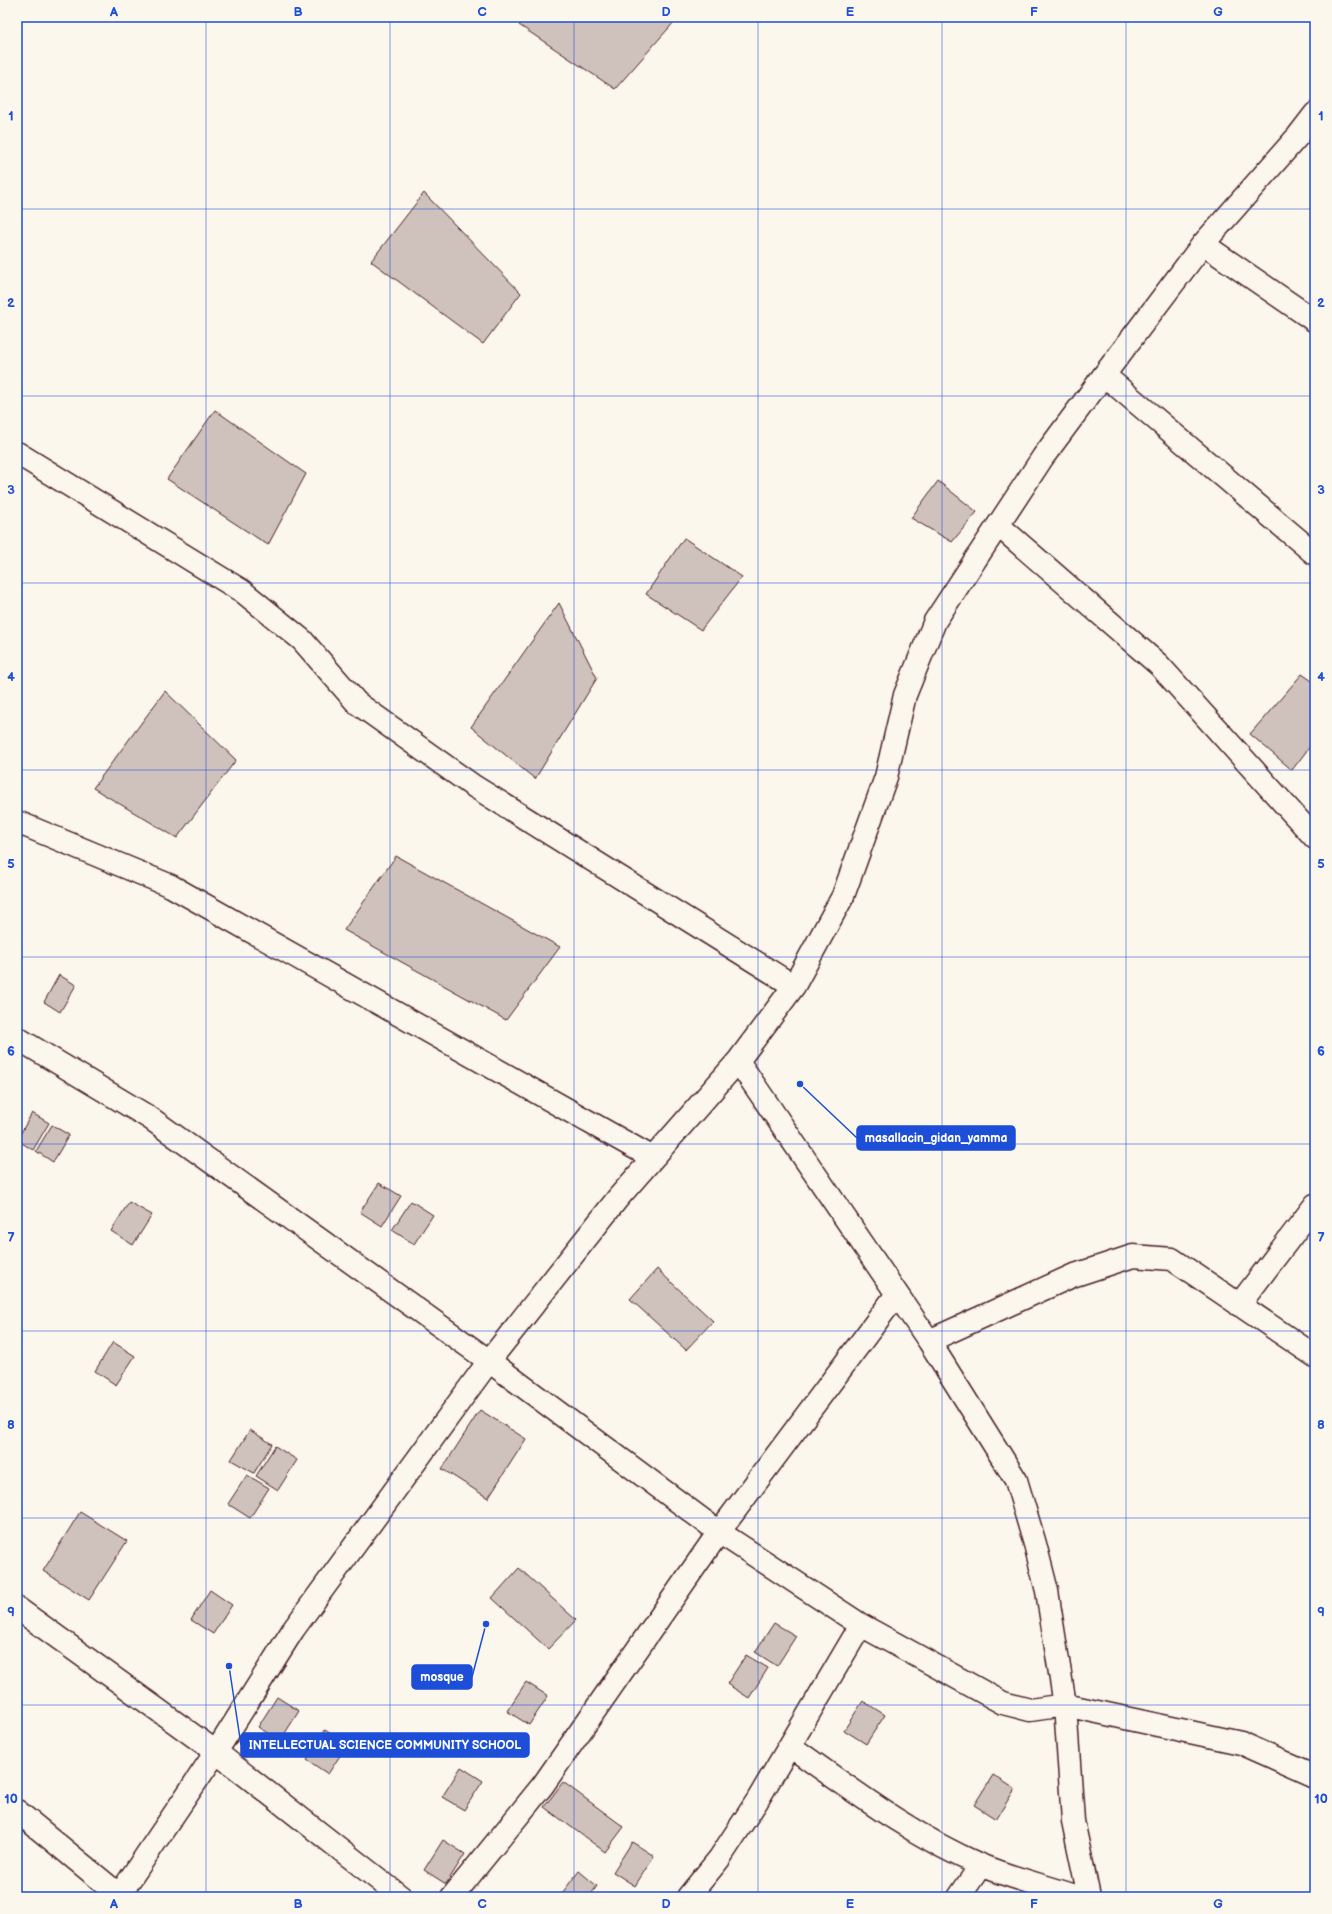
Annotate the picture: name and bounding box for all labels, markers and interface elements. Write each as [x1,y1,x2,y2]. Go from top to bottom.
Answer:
text: A [109,4,118,20]
text: B [293,4,303,20]
text: C [477,4,487,20]
text: D [661,4,671,20]
text: E [846,4,855,20]
text: F [1030,4,1038,20]
text: G [1213,4,1223,20]
text: 1 [8,108,14,124]
text: 1 [1318,108,1324,124]
text: 2 [7,295,15,311]
text: 2 [1317,295,1325,311]
text: 3 [7,482,15,498]
text: 3 [1317,482,1325,498]
text: 4 [7,669,15,685]
text: 4 [1317,669,1325,685]
text: 5 [7,856,15,872]
text: 5 [1317,856,1325,872]
text: 6 [7,1043,15,1059]
text: 6 [1317,1043,1325,1059]
callout: masallacin_gidan_yamma [857,1126,1015,1150]
text: masallacin_gidan_yamma [865,1131,1007,1146]
text: 7 [7,1230,15,1246]
text: 7 [1317,1230,1325,1246]
text: 8 [7,1417,15,1433]
text: 8 [1317,1417,1325,1433]
text: 9 [7,1604,15,1620]
text: 9 [1317,1604,1325,1620]
callout: mosque [412,1665,472,1689]
text: mosque [420,1670,464,1685]
callout: INTELLECTUAL SCIENCE COMMUNITY SCHOOL [241,1733,529,1757]
text: INTELLECTUAL SCIENCE COMMUNITY SCHOOL [249,1738,521,1753]
text: 10 [4,1791,18,1807]
text: 10 [1314,1791,1328,1807]
text: A [109,1896,118,1912]
text: B [293,1896,303,1912]
text: C [477,1896,487,1912]
text: D [661,1896,671,1912]
text: E [846,1896,855,1912]
text: F [1030,1896,1038,1912]
text: G [1213,1896,1223,1912]

